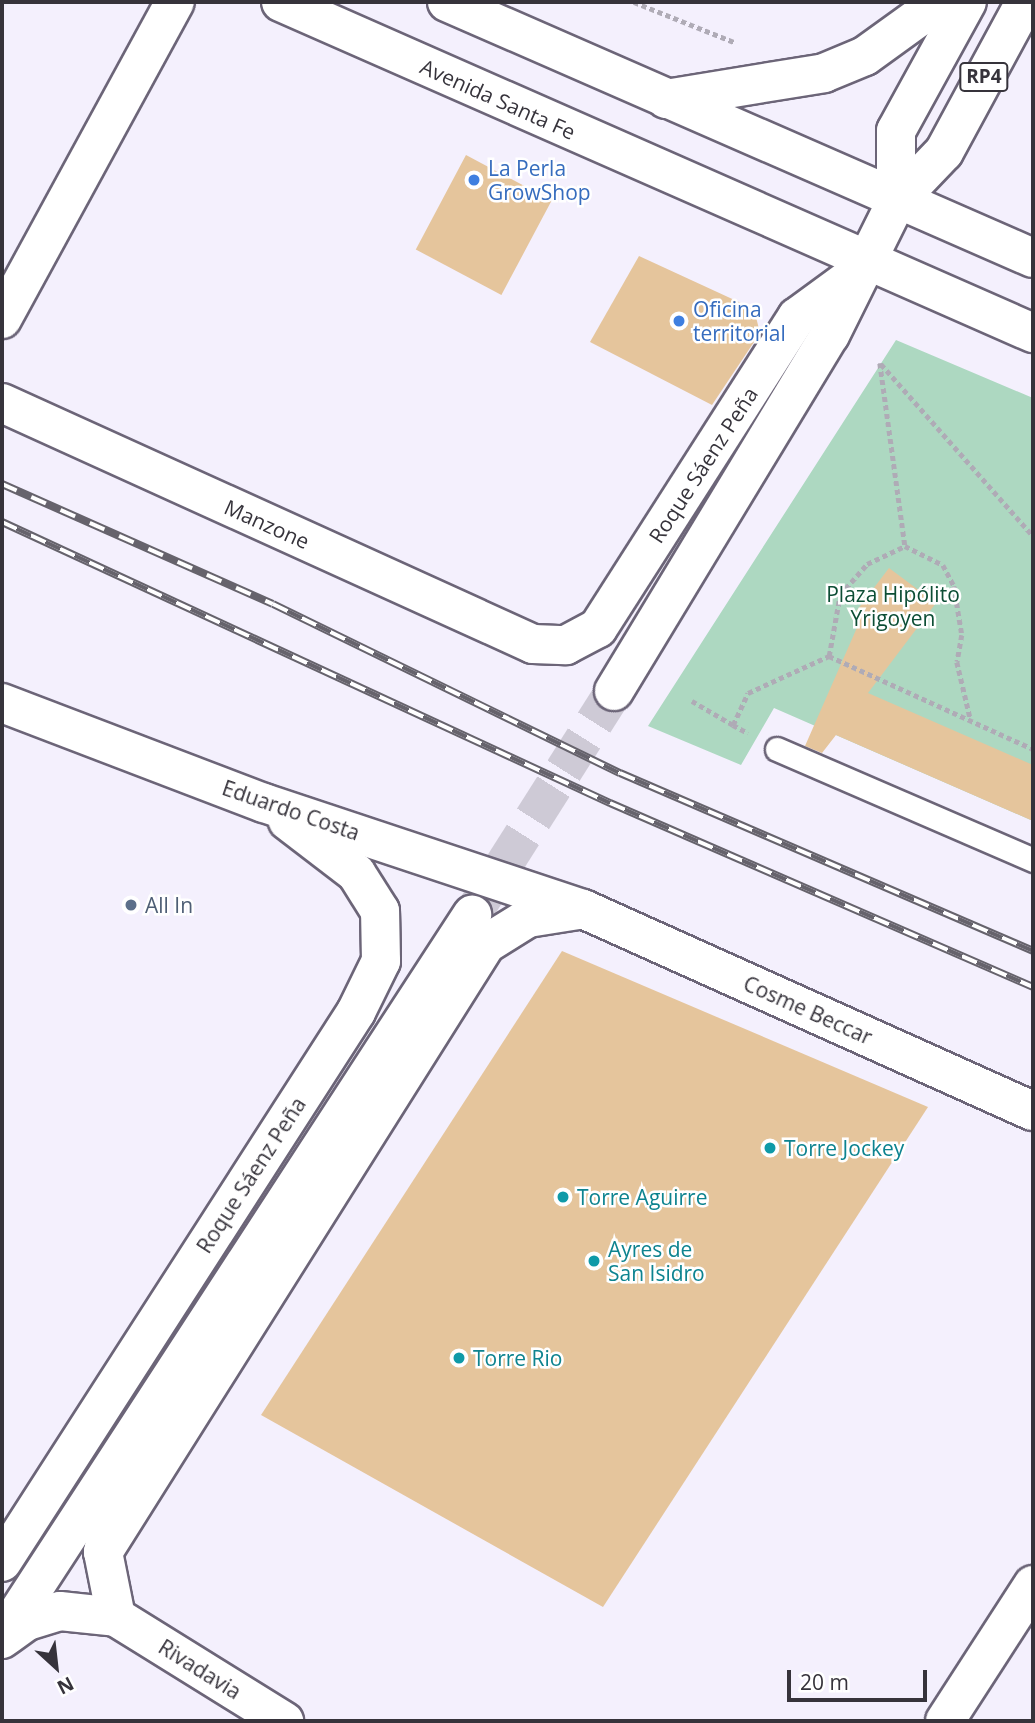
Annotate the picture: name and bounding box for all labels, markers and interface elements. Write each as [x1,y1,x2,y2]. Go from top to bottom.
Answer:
street label: Avenida Santa Fe [417,54,579,144]
road number: RP4 [958,61,1010,92]
place label: La Perla GrowShop [488,155,591,205]
marker: La Perla GrowShop [466,172,482,188]
place label: Oficina territorial [693,296,786,346]
marker: Oficina territorial [671,313,687,329]
street label: Roque Sáenz Peña [643,382,763,548]
street label: Manzone [220,494,314,554]
park label: Plaza Hipólito Yrigoyen [826,581,960,631]
street label: Eduardo Costa [219,775,363,845]
place label: All In [145,892,193,918]
marker: All In [123,897,139,913]
street label: Cosme Beccar [740,970,876,1050]
street label: Roque Sáenz Peña [191,1092,311,1258]
place label: Torre Jockey [784,1135,904,1161]
marker: Torre Jockey [762,1140,778,1156]
place label: Torre Aguirre [577,1184,707,1210]
marker: Torre Aguirre [555,1189,571,1205]
place label: Ayres de San Isidro [608,1236,705,1286]
marker: Ayres de San Isidro [586,1253,602,1269]
place label: Torre Rio [473,1345,563,1371]
marker: Torre Rio [451,1350,467,1366]
north arrow [21,1632,91,1702]
street label: Rivadavia [154,1634,246,1704]
scale bar [790,1656,930,1700]
text: 20 m [800,1668,849,1696]
text: N [53,1671,78,1701]

